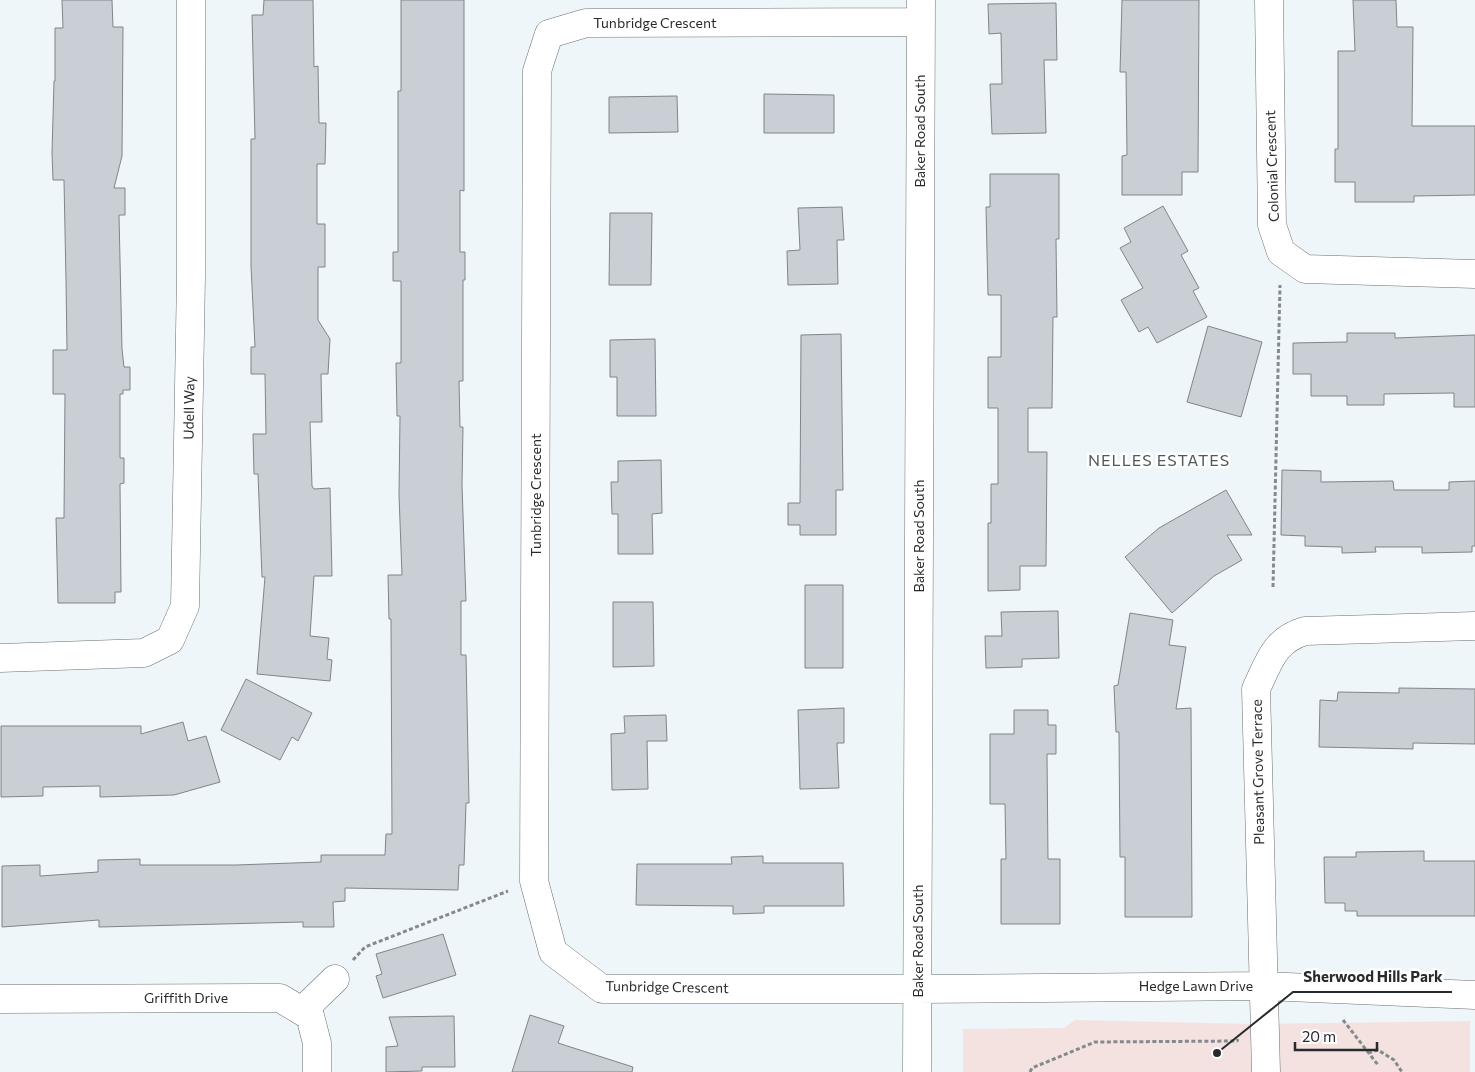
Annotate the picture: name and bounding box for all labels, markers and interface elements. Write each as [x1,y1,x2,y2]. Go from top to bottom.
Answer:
street label: Tunbridge Crescent [593,14,717,31]
street label: Baker Road South [911,75,928,187]
street label: Colonial Crescent [1261,110,1282,222]
street label: Udell Way [179,376,198,440]
street label: Tunbridge Crescent [527,433,544,557]
district label: NELLES ESTATES [1088,450,1230,469]
street label: Baker Road South [910,480,927,592]
street label: Pleasant Grove Terrace [1248,699,1267,845]
street label: Baker Road South [909,885,926,997]
callout: Sherwood Hills Park [1293,962,1452,992]
text: Sherwood Hills Park [1303,967,1443,985]
street label: Tunbridge Crescent [605,977,729,996]
street label: Hedge Lawn Drive [1139,977,1253,994]
street label: Griffith Drive [144,989,228,1006]
scale bar [1295,1020,1378,1052]
text: 20 m [1302,1027,1336,1045]

